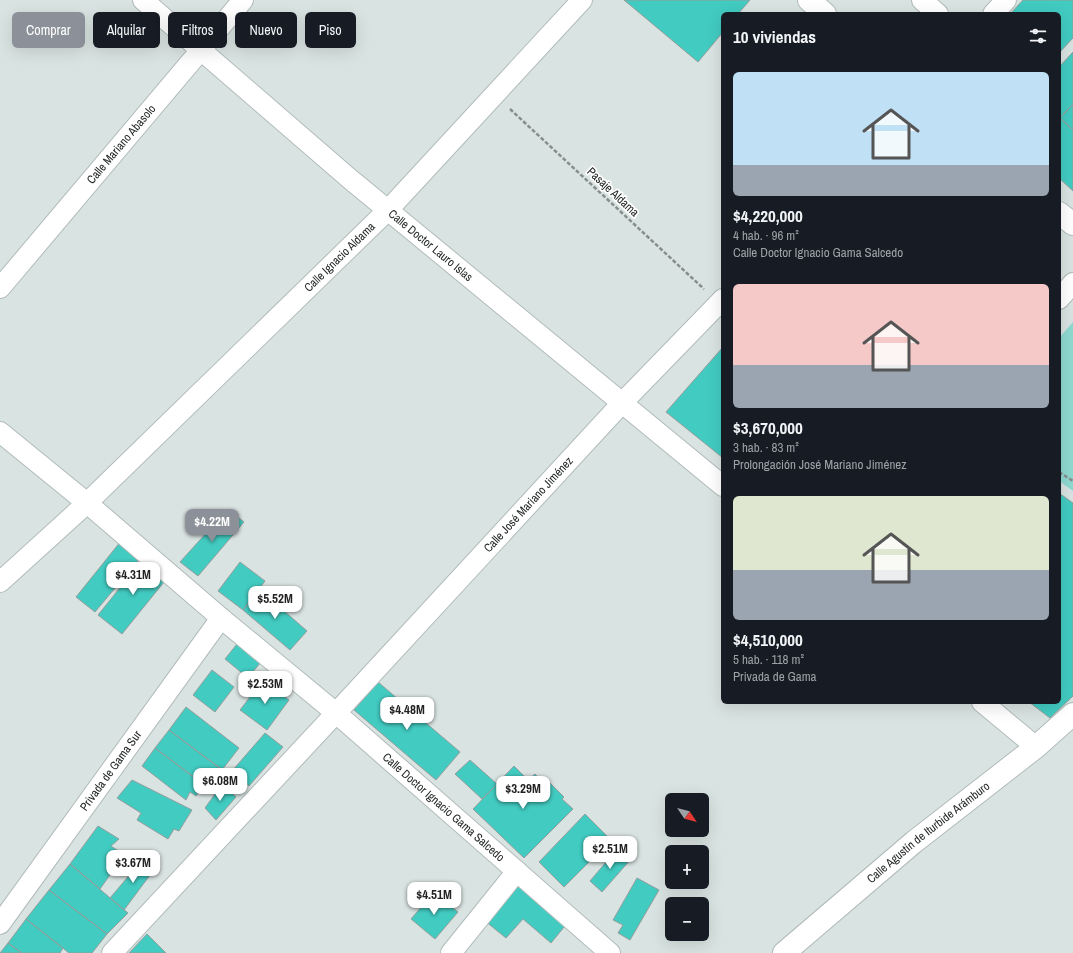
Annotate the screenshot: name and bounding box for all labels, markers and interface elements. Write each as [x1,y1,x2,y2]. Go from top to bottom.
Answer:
chip: Comprar [12,12,85,48]
chip: Alquilar [93,12,160,48]
chip: Filtros [168,12,227,48]
chip: Nuevo [235,12,297,48]
chip: Piso [305,12,356,48]
text: 10 viviendas [733,25,816,48]
icon: filters [1027,25,1049,47]
icon: home [855,98,927,170]
street label: Calle Mariano Abasolo [83,101,159,187]
street label: Pasaje Aldama [584,164,643,221]
text: $4,220,000 [733,204,803,227]
street label: Calle Doctor Lauro Islas [385,206,476,285]
street label: Calle Ignacio Aldama [301,219,379,295]
text: 4 hab. · 96 m² [733,227,799,244]
text: Calle Doctor Ignacio Gama Salcedo [733,244,903,261]
icon: home [855,310,927,382]
text: $3,670,000 [733,416,803,439]
text: 3 hab. · 83 m² [733,439,799,456]
street label: Calle José Mariano Jiménez [480,453,577,556]
text: Prolongación José Mariano Jiménez [733,456,907,473]
pin: $4.22M [179,509,245,543]
text: $4.22M [194,513,230,530]
icon: home [855,522,927,594]
pin: $4.31M [100,562,166,596]
text: $4.31M [115,566,151,583]
pin: $5.52M [242,586,308,620]
text: $5.52M [257,590,293,607]
text: $4,510,000 [733,628,803,651]
text: 5 hab. · 118 m² [733,651,804,668]
text: Privada de Gama [733,668,817,685]
pin: $2.53M [232,671,298,705]
text: $2.53M [247,675,283,692]
pin: $4.48M [374,697,440,731]
text: $4.48M [389,701,425,718]
street label: Privada de Gama Sur [76,727,145,814]
street label: Calle Doctor Ignacio Gama Salcedo [379,749,508,865]
pin: $6.08M [187,768,253,802]
text: $6.08M [202,772,238,789]
pin: $3.29M [490,776,556,810]
street label: Calle Agustín de Iturbide Arámburo [863,778,993,887]
text: $3.29M [505,780,541,797]
north arrow [665,793,709,837]
map controls [665,793,709,941]
pin: $2.51M [577,836,643,870]
text: $2.51M [592,840,628,857]
button: + [665,845,709,889]
pin: $3.67M [100,850,166,884]
text: $3.67M [115,854,151,871]
pin: $4.51M [401,882,467,916]
text: $4.51M [416,886,452,903]
button: − [665,897,709,941]

